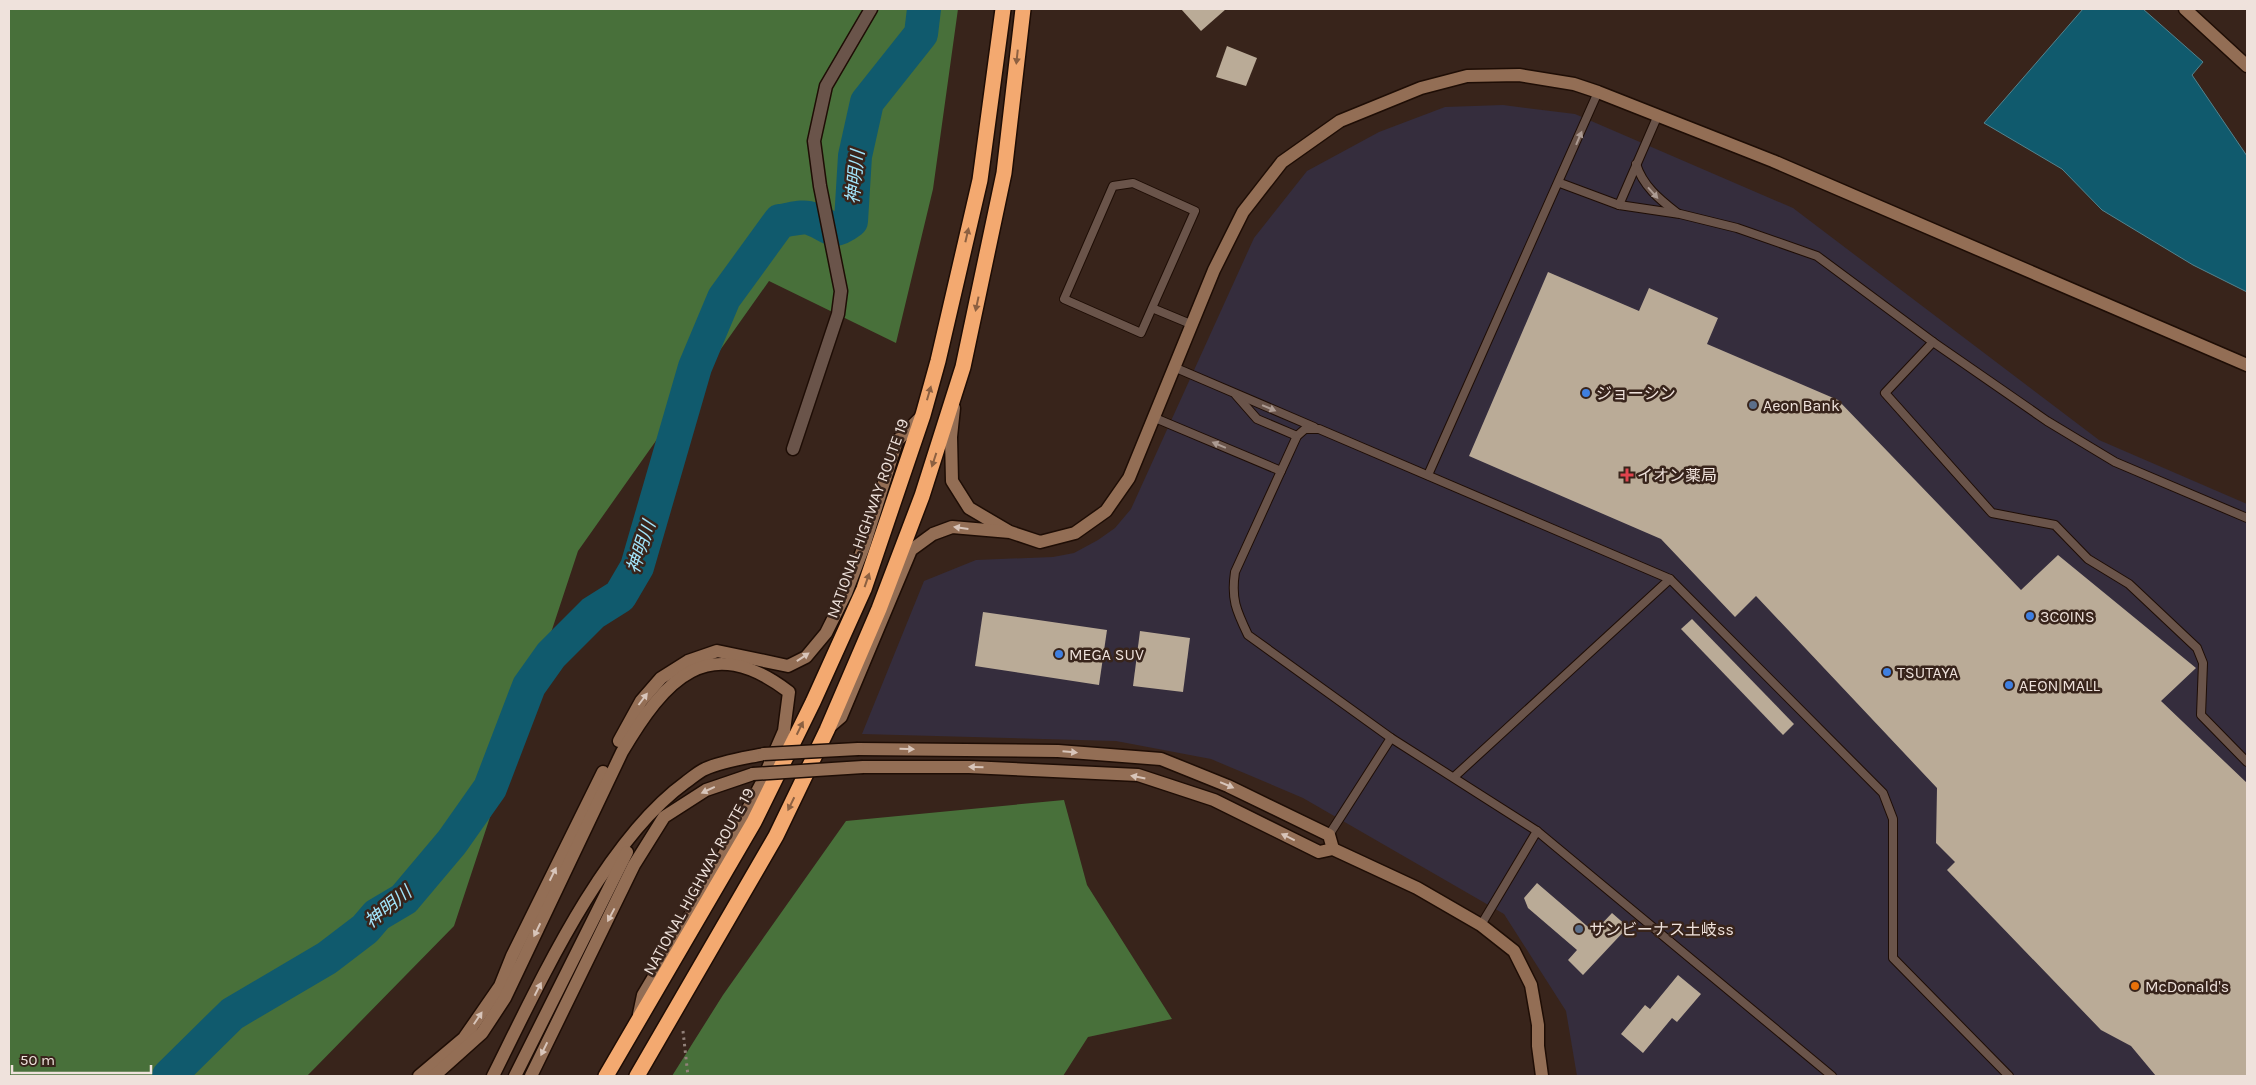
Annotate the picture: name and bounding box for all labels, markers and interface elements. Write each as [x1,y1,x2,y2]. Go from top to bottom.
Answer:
one-way arrow [1013,49,1021,65]
one-way arrow [1575,131,1583,145]
water label: 神明川 [841,147,869,205]
one-way arrow [1648,186,1659,199]
one-way arrow [963,227,971,242]
one-way arrow [973,296,981,311]
place label: ジョーシン [1596,384,1676,403]
one-way arrow [926,385,934,400]
marker: ジョーシン [1580,387,1592,399]
place label: Aeon Bank [1763,396,1840,415]
marker: Aeon Bank [1747,399,1759,411]
one-way arrow [1262,404,1277,412]
street label: NATIONAL HIGHWAY ROUTE 19 [822,416,912,621]
one-way arrow [1211,441,1226,449]
one-way arrow [930,453,937,468]
place label: イオン薬局 [1637,466,1717,485]
marker: イオン薬局 [1621,469,1633,481]
water label: 神明川 [622,516,661,576]
one-way arrow [953,524,969,532]
one-way arrow [863,572,871,587]
place label: 3COINS [2040,607,2095,626]
marker: 3COINS [2024,610,2036,622]
place label: MEGA SUV [1069,645,1144,664]
marker: MEGA SUV [1053,648,1065,660]
one-way arrow [796,652,810,662]
place label: TSUTAYA [1897,663,1958,682]
marker: TSUTAYA [1881,666,1893,678]
place label: AEON MALL [2019,676,2100,695]
marker: AEON MALL [2003,679,2015,691]
one-way arrow [638,693,649,706]
one-way arrow [796,721,804,736]
one-way arrow [899,745,915,753]
one-way arrow [1062,748,1078,756]
one-way arrow [968,763,984,771]
one-way arrow [1130,772,1146,780]
one-way arrow [1220,782,1234,790]
street label: NATIONAL HIGHWAY ROUTE 19 [639,784,758,978]
one-way arrow [701,787,715,795]
one-way arrow [787,797,795,811]
one-way arrow [1281,833,1295,841]
one-way arrow [549,867,557,881]
water label: 神明川 [360,880,417,933]
one-way arrow [607,907,615,922]
place label: サンビーナス土岐ss [1589,920,1734,939]
one-way arrow [533,923,541,937]
marker: サンビーナス土岐ss [1573,923,1585,935]
place label: McDonald's [2145,977,2229,996]
marker: McDonald's [2129,980,2141,992]
one-way arrow [534,982,542,997]
one-way arrow [474,1012,483,1025]
scale bar [12,1042,151,1074]
one-way arrow [540,1042,548,1056]
text: 50 m [20,1051,55,1069]

